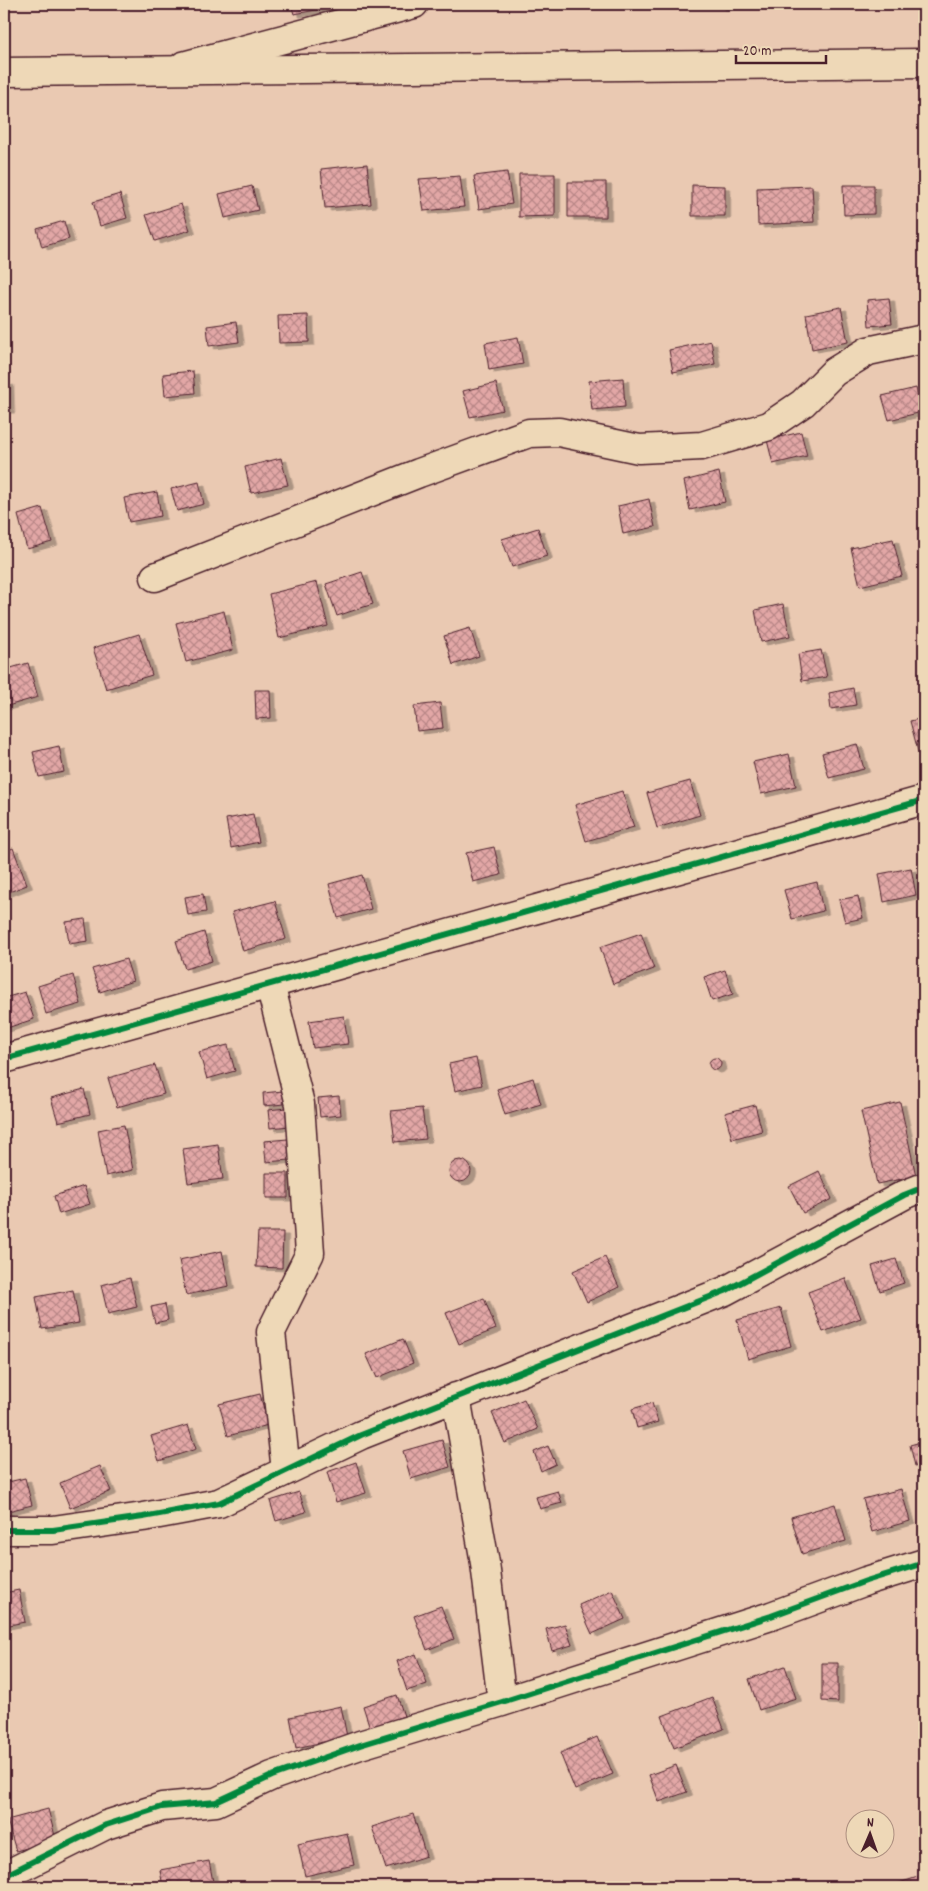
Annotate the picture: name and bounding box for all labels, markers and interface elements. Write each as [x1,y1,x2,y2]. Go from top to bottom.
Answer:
scale bar [736,32,826,64]
text: 20 m [743,41,771,63]
north arrow [846,1808,896,1858]
text: N [867,1813,874,1833]

